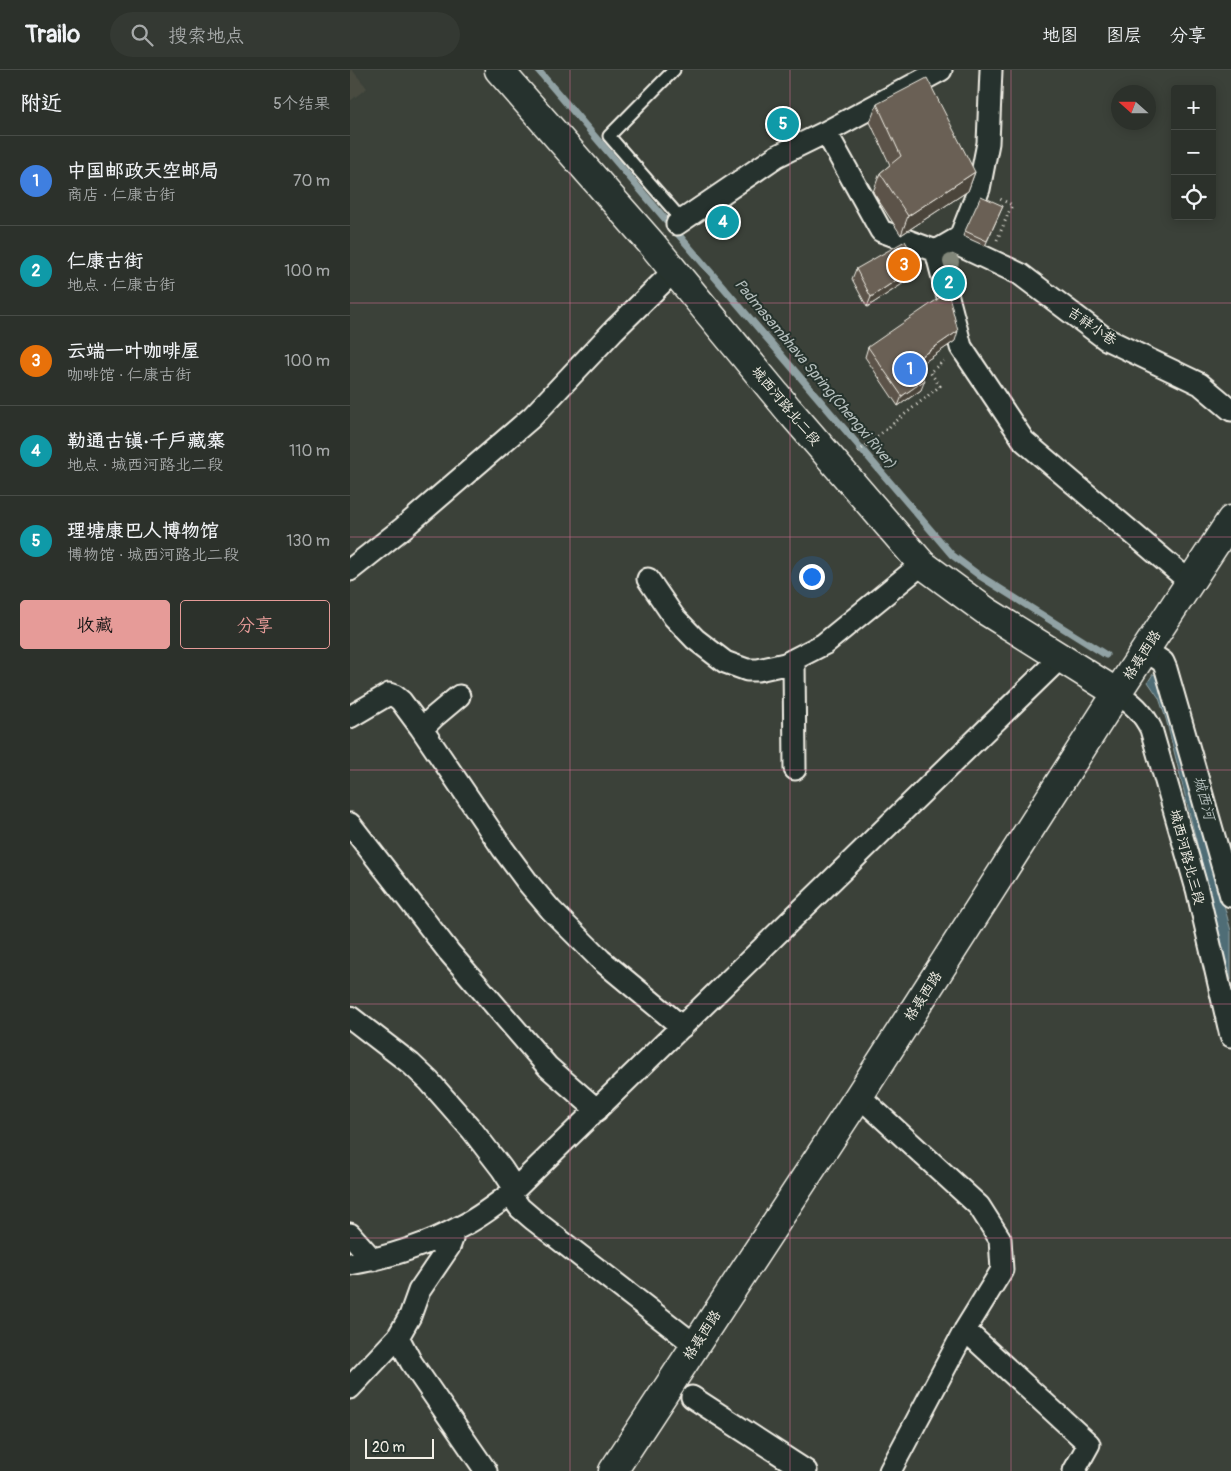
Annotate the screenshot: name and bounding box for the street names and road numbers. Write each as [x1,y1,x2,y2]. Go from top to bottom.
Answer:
street label: 吉祥小巷 [1064,303,1121,350]
street label: 城西河路北二段 [748,363,824,449]
street label: 格聂西路 [1120,627,1164,683]
street label: 城西河路北三段 [1166,807,1208,907]
street label: 格聂西路 [901,968,945,1024]
street label: 格聂西路 [680,1307,724,1363]

